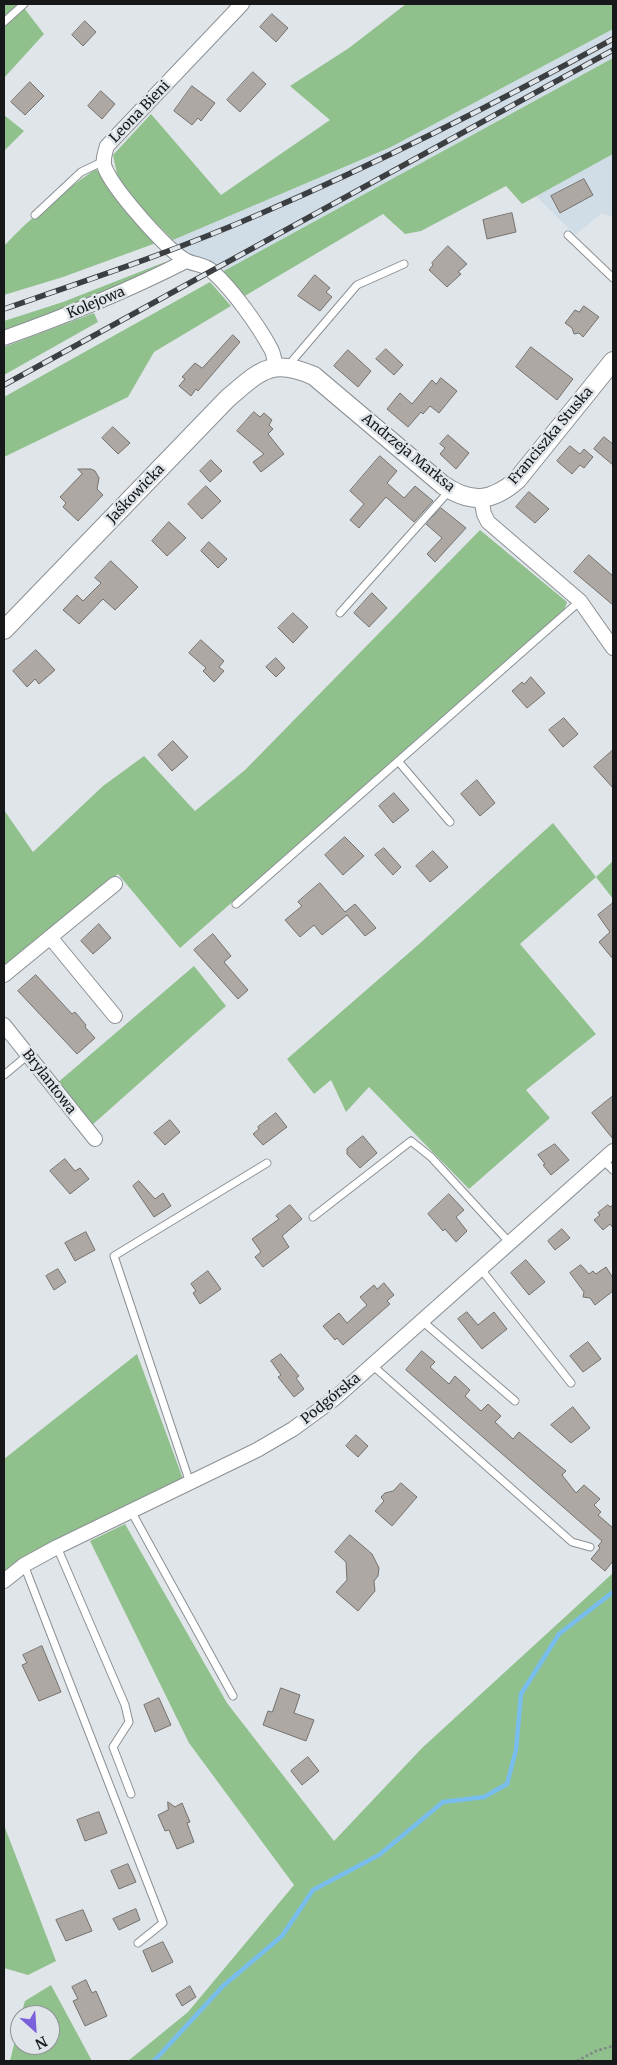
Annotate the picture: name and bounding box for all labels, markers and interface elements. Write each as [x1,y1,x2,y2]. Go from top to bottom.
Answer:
street label: Leona Bieni [106,78,174,146]
street label: Kolejowa [65,283,127,323]
street label: Franciszka Stuska [505,384,597,488]
street label: Andrzeja Marksa [358,410,458,496]
street label: Jaśkowicka [104,461,168,527]
street label: Brylantowa [19,1046,79,1118]
street label: Podgórska [298,1370,364,1428]
north arrow [10,2005,60,2055]
text: N [32,2032,50,2053]

